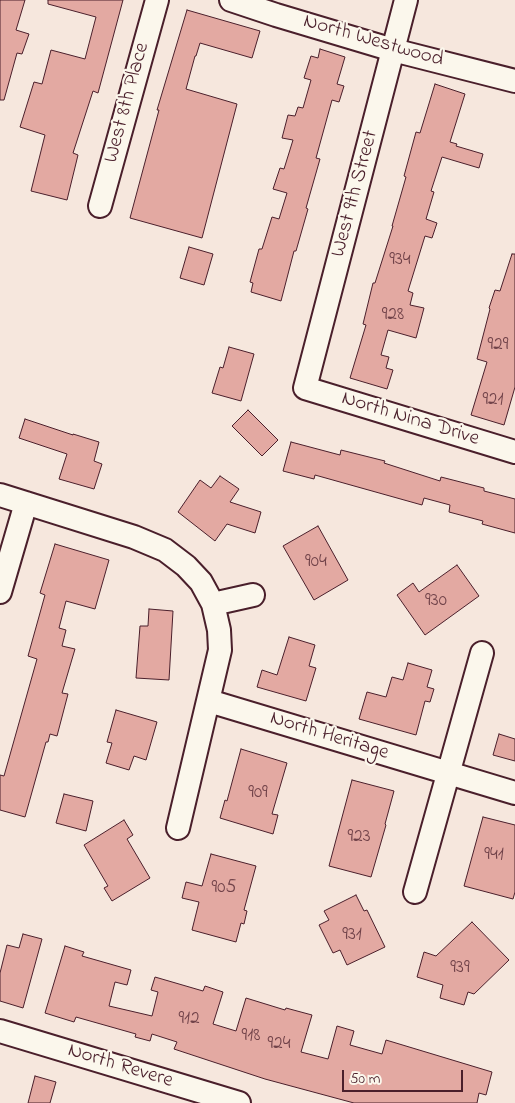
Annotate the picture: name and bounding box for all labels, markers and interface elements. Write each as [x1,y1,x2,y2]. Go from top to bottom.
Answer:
street label: North Westwood [300,10,446,74]
street label: West 8th Place [100,40,156,166]
street label: West 9th Street [327,128,385,260]
house number: 934 [389,250,411,272]
house number: 928 [382,305,404,327]
house number: 929 [488,335,508,357]
street label: North Nina Drive [338,387,482,453]
house number: 921 [482,390,504,412]
house number: 904 [305,552,327,574]
house number: 930 [425,591,447,613]
street label: North Heritage [266,707,392,767]
house number: 909 [248,783,268,805]
house number: 923 [347,827,371,849]
house number: 941 [484,845,504,867]
house number: 905 [212,878,236,900]
house number: 931 [342,925,362,947]
house number: 939 [450,958,470,980]
house number: 912 [178,1009,200,1031]
house number: 918 [242,1026,260,1048]
house number: 924 [268,1034,290,1056]
street label: North Revere [64,1039,176,1095]
scale bar [345,1060,466,1092]
text: 50 m [350,1068,380,1090]

